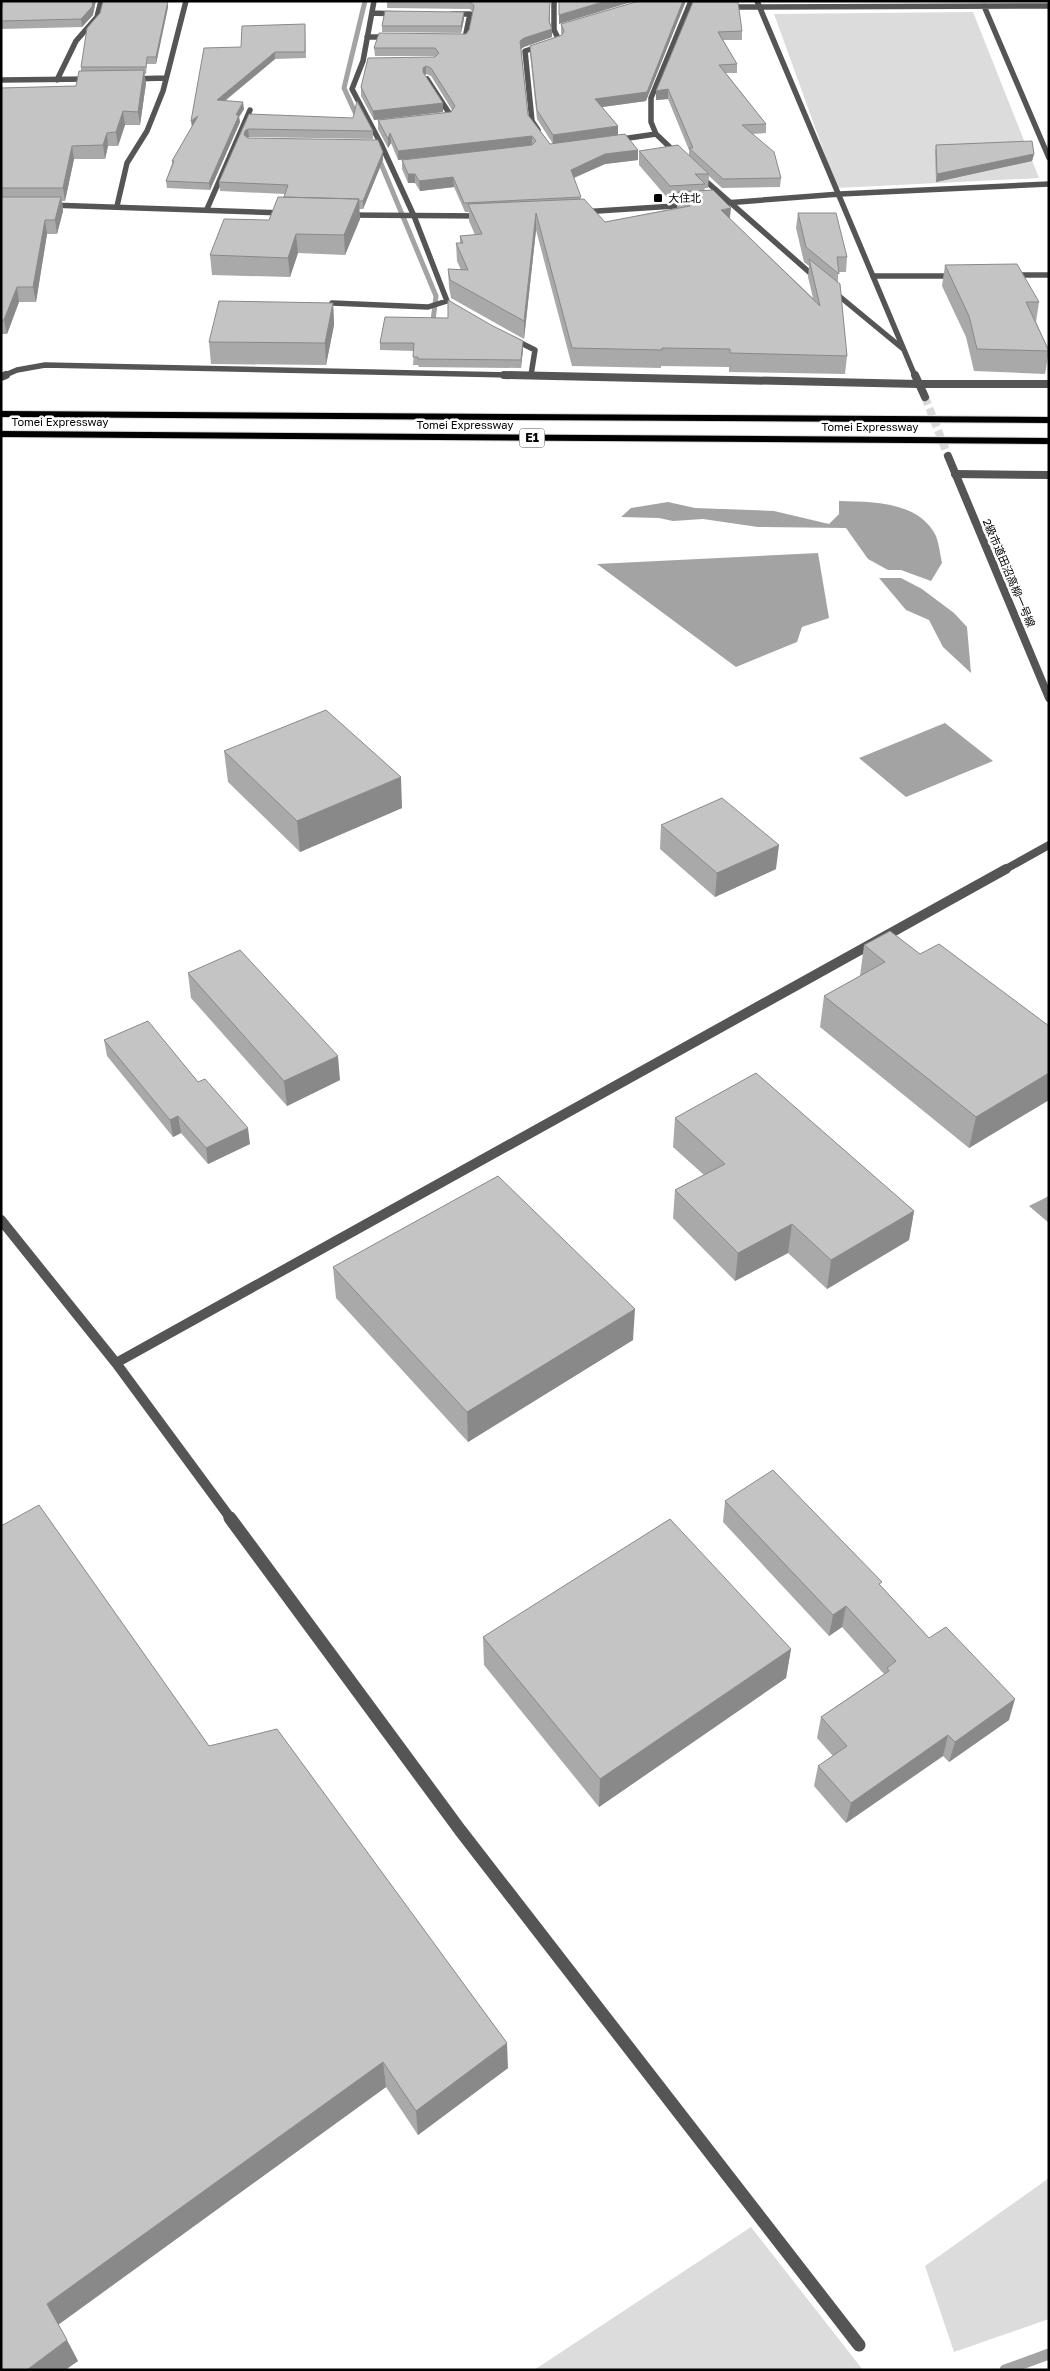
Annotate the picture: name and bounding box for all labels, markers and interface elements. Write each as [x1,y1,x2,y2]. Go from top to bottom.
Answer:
place label: 大住北 [668,191,701,204]
marker: 大住北 [652,192,664,204]
street label: Tomei Expressway [12,415,108,428]
street label: Tomei Expressway [417,418,513,431]
street label: Tomei Expressway [822,420,918,433]
road number: E1 [520,428,544,448]
street label: 2級市道田沼高柳一号線 [981,517,1038,629]

